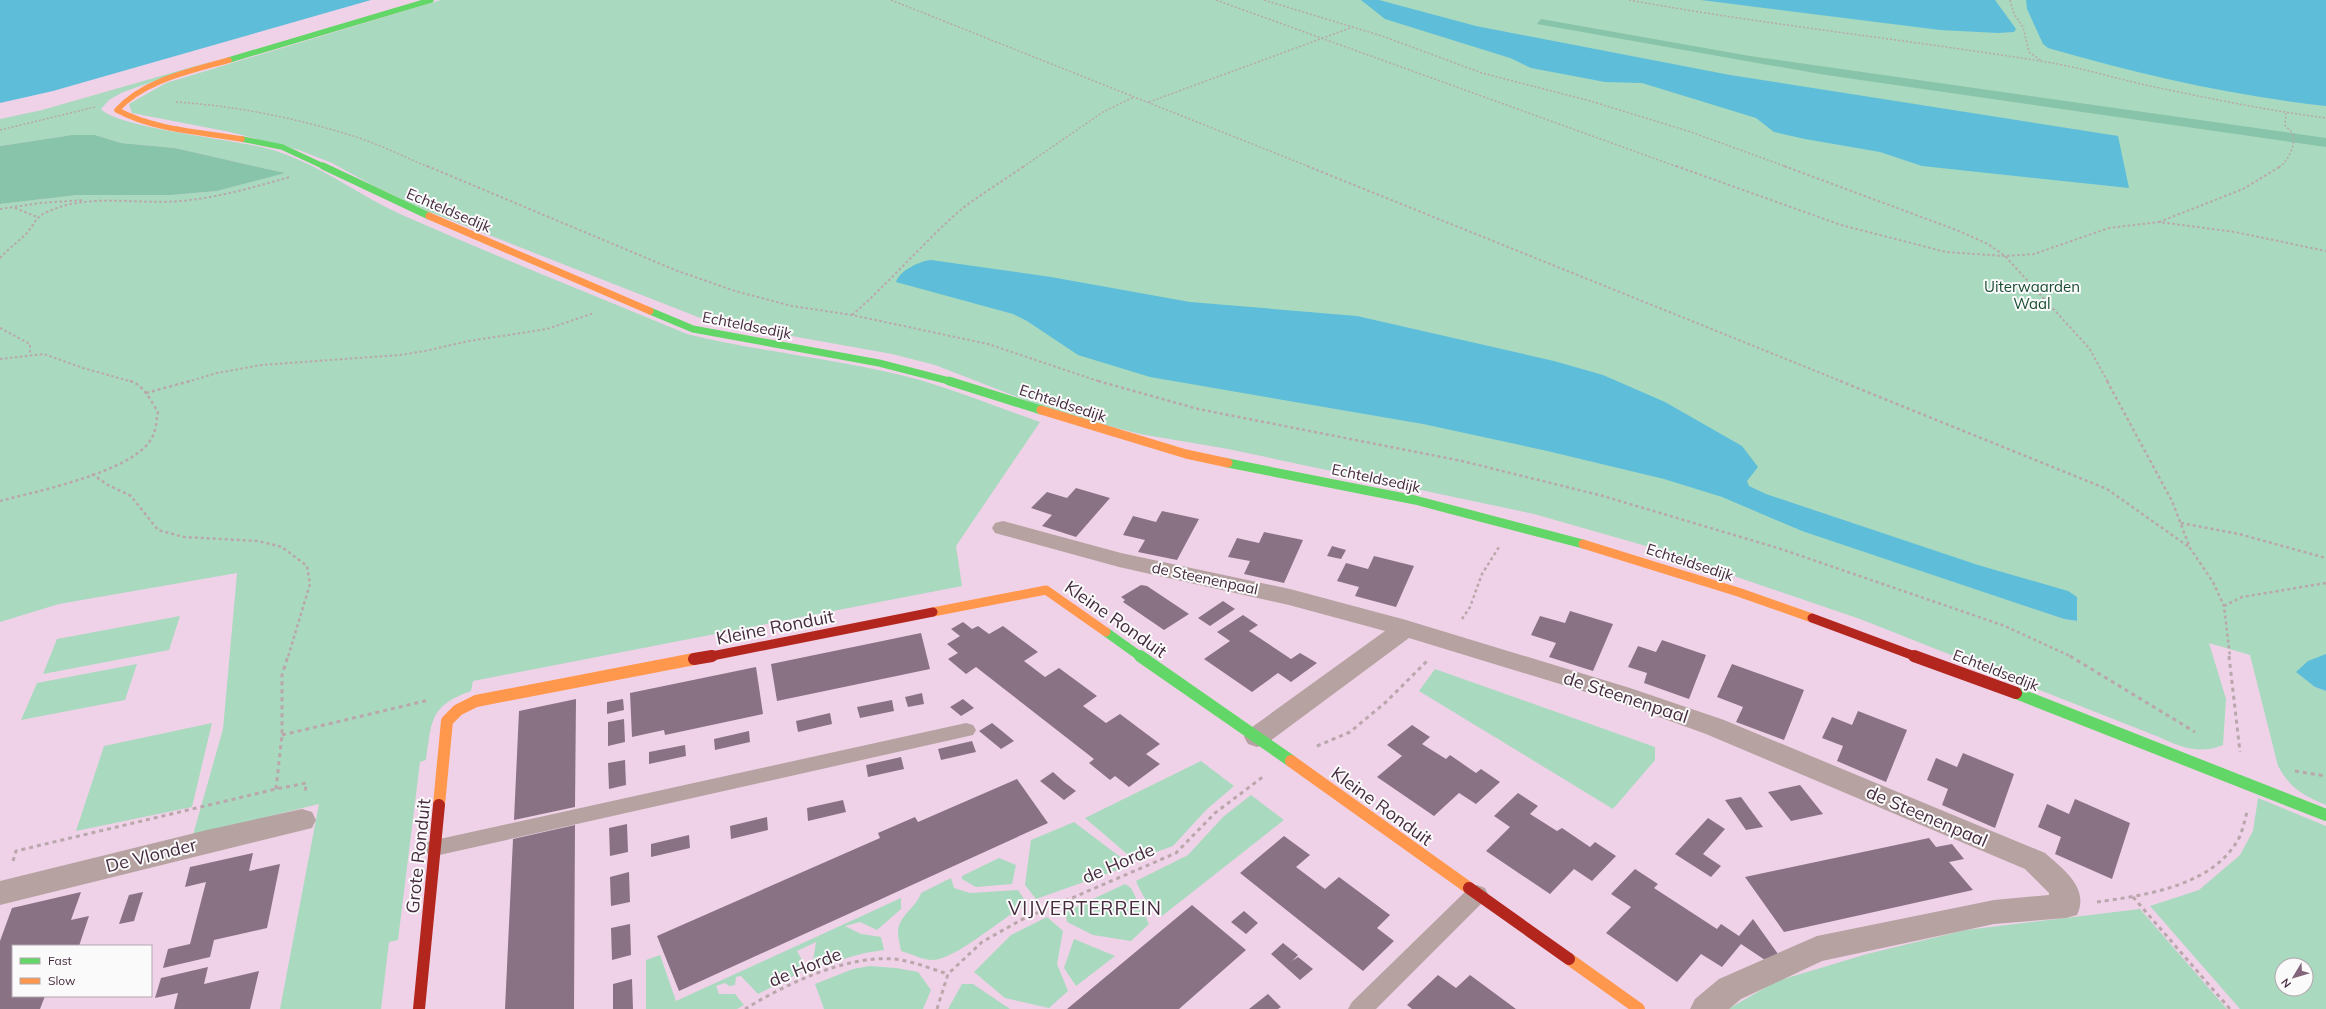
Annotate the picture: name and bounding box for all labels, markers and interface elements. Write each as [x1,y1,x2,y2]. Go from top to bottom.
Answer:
street label: Echteldsedijk [404,184,495,236]
park label: Uiterwaarden Waal [1984,277,2080,313]
street label: Echteldsedijk [701,307,793,343]
street label: Echteldsedijk [1017,380,1109,426]
street label: Echteldsedijk [1330,459,1422,497]
street label: Echteldsedijk [1644,539,1736,585]
street label: de Steenenpaal [1150,557,1260,599]
street label: Kleine Ronduit [1060,575,1172,663]
street label: Kleine Ronduit [714,604,836,650]
street label: Echteldsedijk [1950,645,2042,695]
street label: de Steenenpaal [1561,666,1691,728]
street label: Kleine Ronduit [1327,762,1437,850]
street label: de Steenenpaal [1863,780,1991,852]
street label: Grote Ronduit [401,797,435,915]
street label: De Vlonder [103,833,199,877]
street label: de Horde [1078,837,1158,889]
district label: VIJVERTERREIN [1008,896,1162,920]
street label: de Horde [765,942,845,992]
legend [12,945,152,997]
text: Fast [48,953,72,968]
north arrow [2274,957,2314,997]
text: Slow [48,973,76,988]
text: N [2278,976,2294,991]

